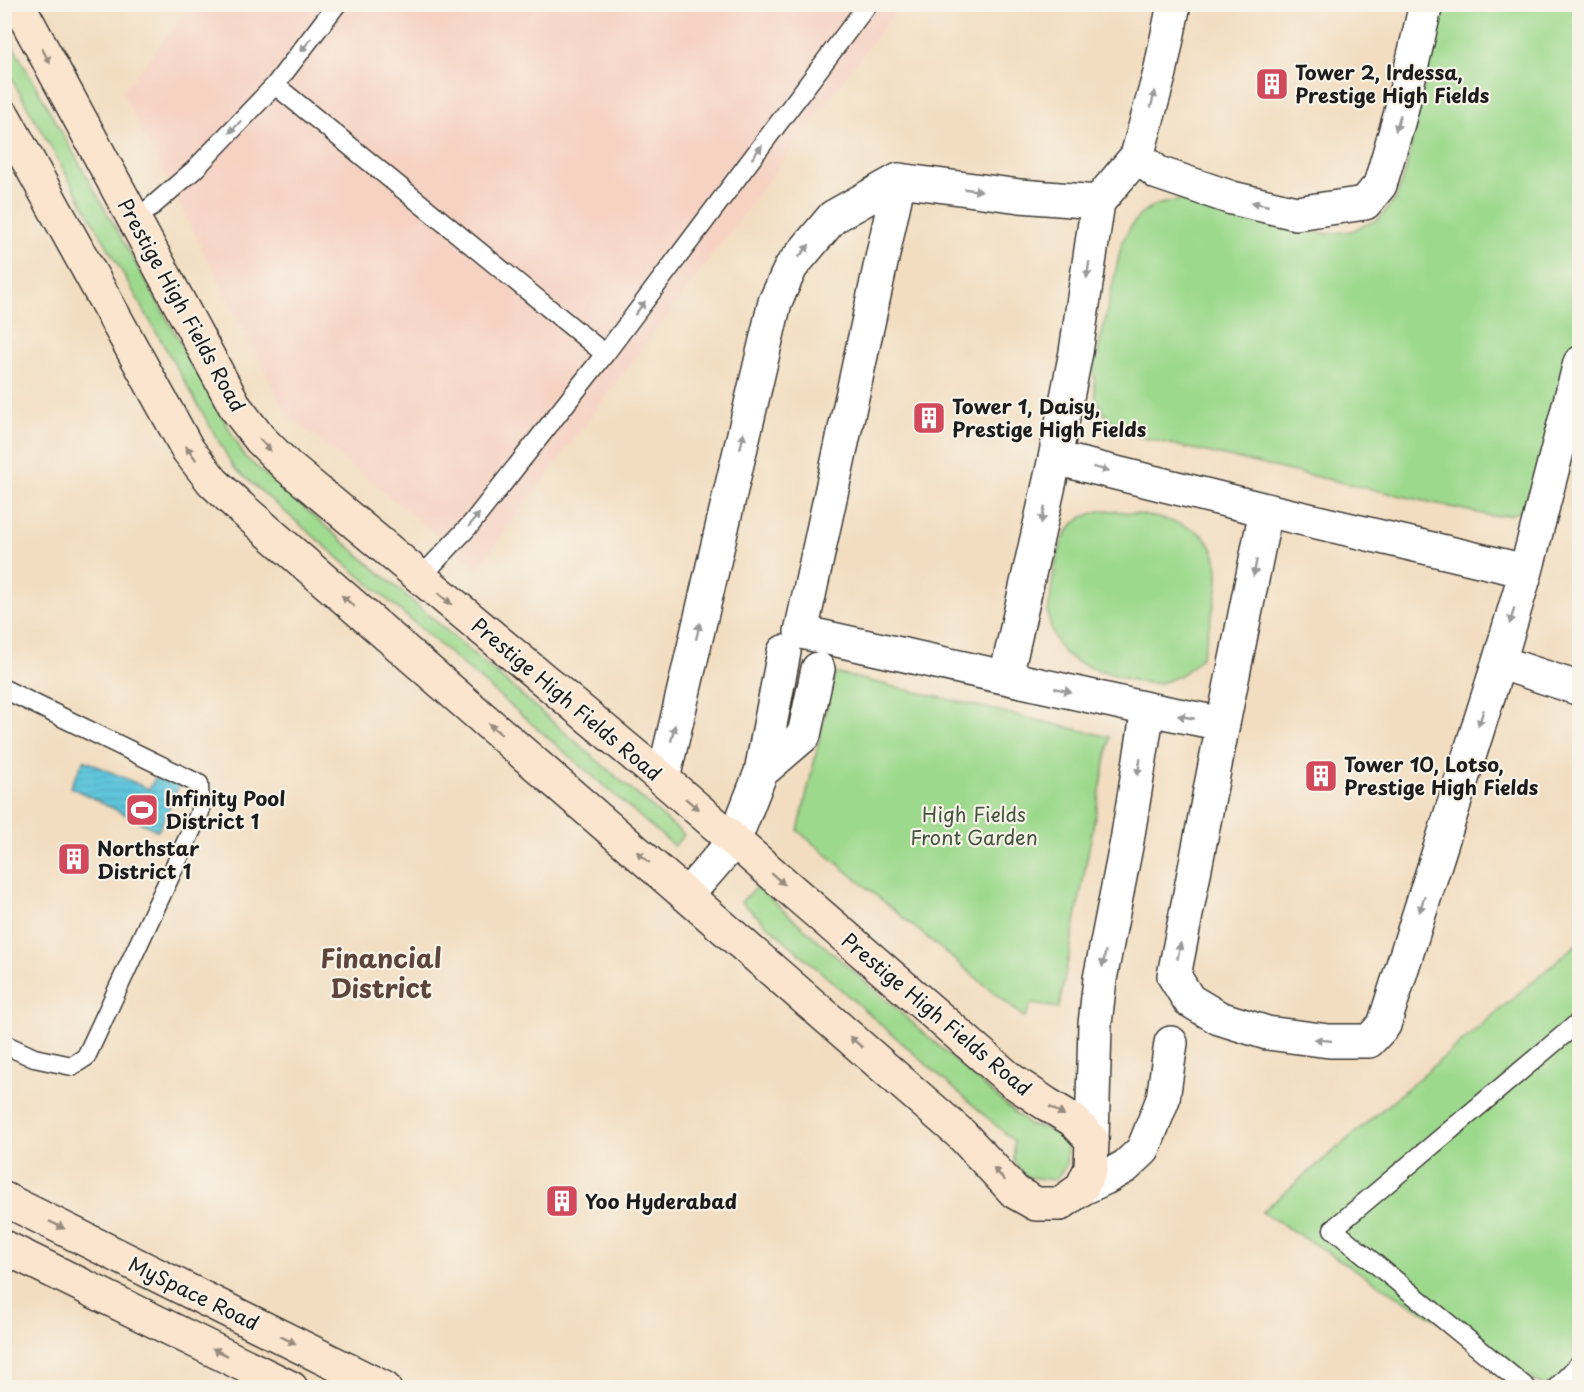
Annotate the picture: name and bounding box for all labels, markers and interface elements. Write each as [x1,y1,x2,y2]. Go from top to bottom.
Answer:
one-way arrow [300,37,313,53]
one-way arrow [41,48,51,65]
place label: Tower 2, Irdessa, Prestige High Fields [1295,57,1490,110]
building icon: Tower 2, Irdessa, Prestige High Fields [1254,66,1290,102]
one-way arrow [1149,90,1158,108]
one-way arrow [1393,114,1402,132]
one-way arrow [228,120,242,134]
one-way arrow [751,144,763,160]
one-way arrow [963,185,982,194]
street label: Prestige High Fields Road [111,193,253,417]
one-way arrow [1250,199,1269,208]
one-way arrow [797,244,810,259]
one-way arrow [1084,261,1093,280]
one-way arrow [633,300,645,315]
place label: Tower 1, Daisy, Prestige High Fields [952,391,1147,444]
building icon: Tower 1, Daisy, Prestige High Fields [911,400,947,436]
one-way arrow [738,432,748,450]
one-way arrow [258,437,272,451]
one-way arrow [185,446,197,462]
one-way arrow [1091,465,1110,475]
one-way arrow [1037,506,1047,524]
one-way arrow [468,512,480,527]
one-way arrow [1250,558,1259,577]
one-way arrow [437,592,453,605]
one-way arrow [341,595,356,608]
one-way arrow [1507,607,1516,625]
street label: Prestige High Fields Road [466,610,668,788]
one-way arrow [693,622,703,640]
one-way arrow [1054,686,1073,695]
one-way arrow [1476,709,1485,727]
one-way arrow [1176,712,1195,721]
one-way arrow [488,723,503,736]
one-way arrow [669,724,679,742]
place label: Tower 10, Lotso, Prestige High Fields [1344,749,1539,802]
one-way arrow [1134,758,1143,777]
building icon: Tower 10, Lotso, Prestige High Fields [1303,758,1339,794]
place label: Infinity Pool District 1 [165,783,285,836]
sports icon: Infinity Pool District 1 [124,792,160,828]
one-way arrow [684,797,699,810]
park label: High Fields Front Garden [910,799,1038,852]
place label: Northstar District 1 [97,833,200,886]
building icon: Northstar District 1 [56,841,92,877]
one-way arrow [635,850,650,864]
one-way arrow [770,872,785,885]
one-way arrow [1417,895,1426,913]
street label: Prestige High Fields Road [836,925,1038,1103]
district label: Financial District [320,938,442,1007]
one-way arrow [1175,941,1184,960]
one-way arrow [1099,950,1108,969]
one-way arrow [1313,1035,1332,1045]
one-way arrow [849,1036,864,1049]
one-way arrow [1049,1105,1065,1116]
one-way arrow [992,1167,1006,1182]
building icon: Yoo Hyderabad [544,1183,580,1219]
place label: Yoo Hyderabad [585,1186,737,1216]
one-way arrow [48,1220,66,1230]
street label: MySpace Road [124,1248,264,1338]
one-way arrow [280,1335,297,1345]
one-way arrow [211,1348,228,1357]

